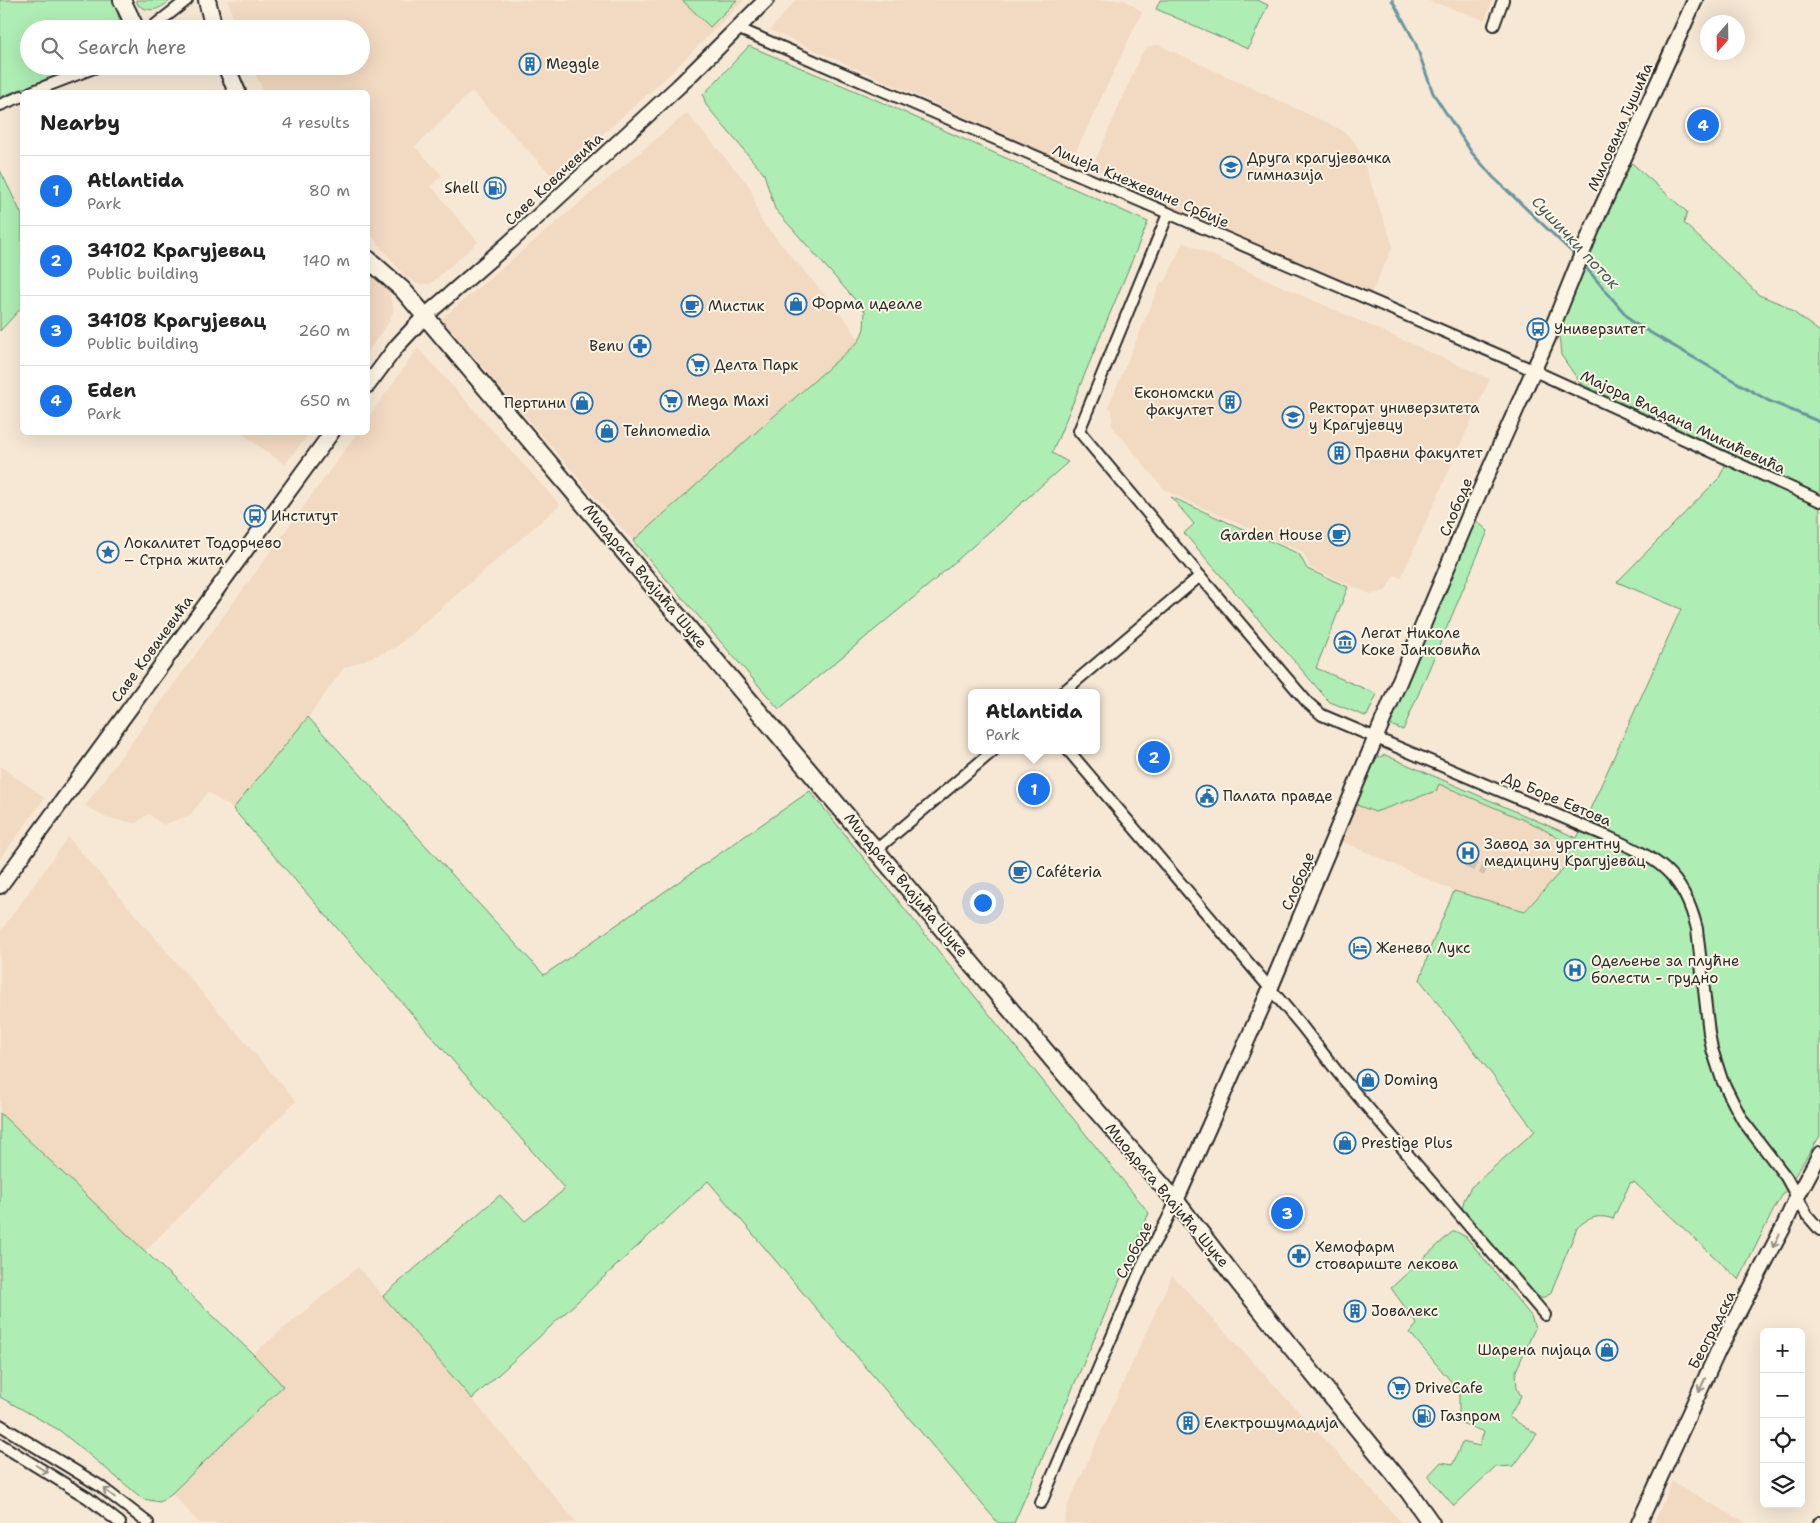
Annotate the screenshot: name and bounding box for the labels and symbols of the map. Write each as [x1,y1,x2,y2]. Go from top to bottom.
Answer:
north arrow [1700,15,1745,60]
building icon: Meggle [518,52,542,76]
place label: Meggle [546,54,600,74]
street label: Милована Гушића [1583,59,1658,194]
pin: 4 [1687,106,1719,144]
street label: Саве Ковачевића [501,128,608,230]
street label: Лицеја Кнежевине Србије [1050,140,1232,232]
place label: Друга крагујевачка гимназија [1247,148,1392,185]
school or university icon: Друга крагујевачка гимназија [1219,155,1243,179]
fuel station icon: Shell [483,176,507,200]
place label: Shell [444,178,479,198]
water label: Сушички поток [1527,191,1625,294]
shop icon: Форма идеале [784,292,808,316]
cafe icon: Мистик [680,294,704,318]
place label: Форма идеале [812,294,923,314]
place label: Мистик [708,296,765,316]
bus stop icon: Универзитет [1526,317,1550,341]
place label: Универзитет [1554,319,1646,339]
pharmacy icon: Benu [628,334,652,358]
place label: Benu [589,336,624,356]
supermarket icon: Делта Парк [686,353,710,377]
place label: Делта Парк [714,355,798,375]
street label: Мајора Владана Микићевића [1577,366,1789,479]
place label: Економски факултет [1134,383,1214,420]
supermarket icon: Mega Maxi [659,389,683,413]
building icon: Економски факултет [1218,390,1242,414]
shop icon: Пертини [570,391,594,415]
place label: Mega Maxi [687,391,769,411]
place label: Пертини [504,393,566,413]
place label: Ректорат универзитета у Крагујевцу [1309,398,1480,435]
school or university icon: Ректорат универзитета у Крагујевцу [1281,405,1305,429]
shop icon: Tehnomedia [595,419,619,443]
place label: Tehnomedia [623,421,711,441]
building icon: Правни факултет [1327,441,1351,465]
place label: Правни факултет [1355,443,1483,463]
street label: Слободе [1435,475,1477,539]
street label: Миодрага Влајића Шуке [579,500,711,652]
bus stop icon: Институт [243,504,267,528]
place label: Институт [271,506,338,526]
cafe icon: Garden House [1327,523,1351,547]
place label: Garden House [1220,525,1323,545]
place label: Локалитет Тодорчево – Стрна жита [124,533,282,570]
place icon: Локалитет Тодорчево – Стрна жита [96,540,120,564]
street label: Саве Ковачевића [106,591,198,707]
place label: Легат Николе Коке Јанковића [1361,623,1481,660]
museum icon: Легат Николе Коке Јанковића [1333,630,1357,654]
pin: 2 [1138,738,1170,776]
street label: Др Боре Евтова [1500,767,1615,831]
pin: 1 [1018,770,1050,808]
public building icon: Палата правде [1195,784,1219,808]
place label: Палата правде [1223,786,1333,806]
street label: Миодрага Влајића Шуке [840,809,972,961]
place label: Завод за ургентну медицину Крагујевац [1484,834,1646,871]
hospital icon: Завод за ургентну медицину Крагујевац [1456,841,1480,865]
street label: Слободе [1277,849,1319,913]
cafe icon: Caféteria [1008,860,1032,884]
place label: Caféteria [1036,862,1102,882]
your location [970,890,996,916]
hotel icon: Женева Лукс [1348,936,1372,960]
place label: Женева Лукс [1376,938,1470,958]
place label: Одељење за плућне болести - грудно [1591,951,1740,988]
hospital icon: Одељење за плућне болести - грудно [1563,958,1587,982]
shop icon: Doming [1356,1068,1380,1092]
place label: Doming [1384,1070,1438,1090]
street label: Миодрага Влајића Шуке [1101,1119,1233,1271]
shop icon: Prestige Plus [1333,1131,1357,1155]
place label: Prestige Plus [1361,1133,1453,1153]
pin: 3 [1271,1194,1303,1232]
street label: Слободе [1111,1218,1157,1282]
one-way arrow [1771,1233,1781,1248]
place label: Хемофарм стовариште лекова [1315,1237,1459,1274]
pharmacy icon: Хемофарм стовариште лекова [1287,1244,1311,1268]
street label: Београдска [1684,1287,1741,1373]
building icon: Јовалекс [1343,1299,1367,1323]
place label: Јовалекс [1371,1301,1438,1321]
shop icon: Шарена пијаца [1595,1338,1619,1362]
place label: Шарена пијаца [1477,1340,1592,1360]
supermarket icon: DriveCafe [1387,1376,1411,1400]
one-way arrow [1697,1377,1706,1392]
place label: DriveCafe [1415,1378,1483,1398]
fuel station icon: Газпром [1412,1404,1436,1428]
place label: Газпром [1440,1406,1501,1426]
building icon: Електрошумадија [1176,1411,1200,1435]
place label: Електрошумадија [1204,1413,1339,1433]
one-way arrow [34,1465,48,1475]
one-way arrow [103,1488,116,1499]

